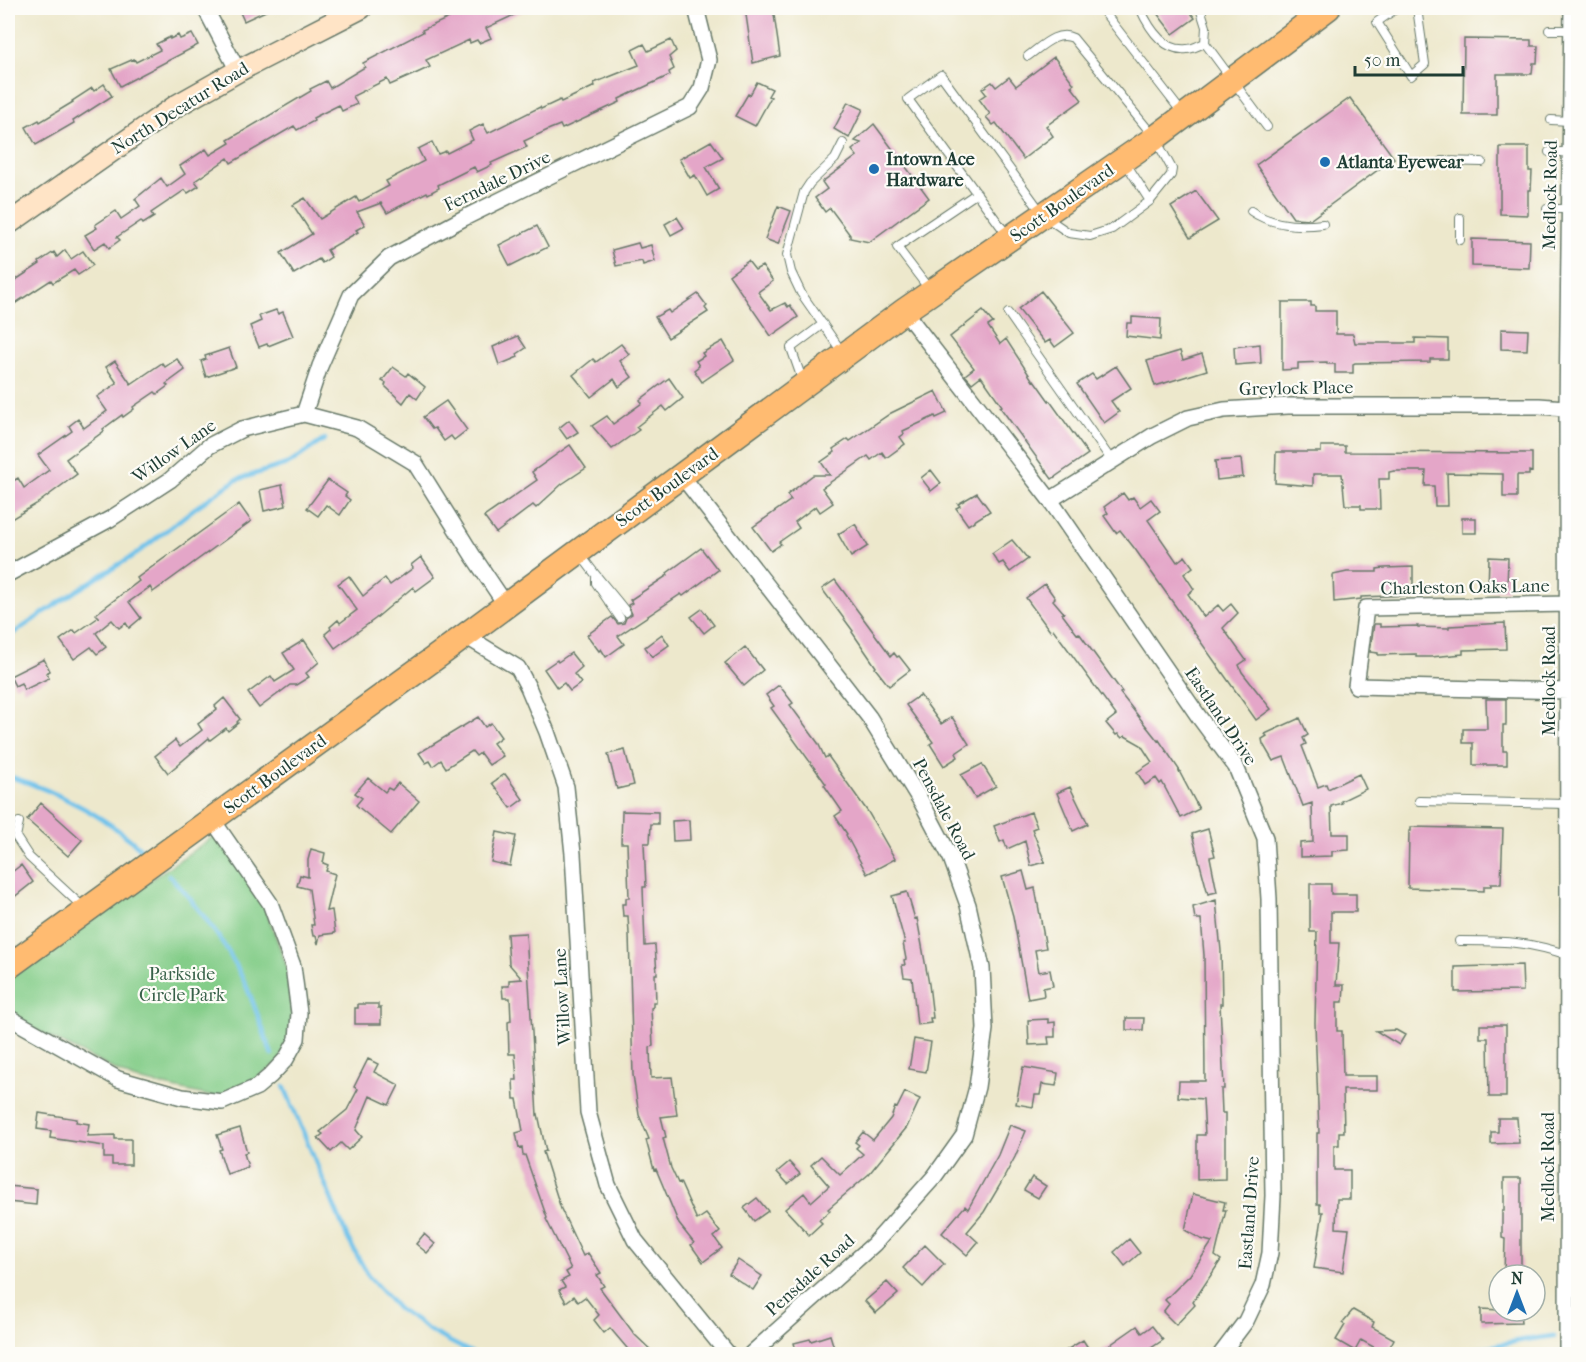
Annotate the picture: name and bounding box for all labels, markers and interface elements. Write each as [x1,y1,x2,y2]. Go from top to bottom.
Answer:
scale bar [1355,39,1463,77]
text: 50 m [1364,50,1401,71]
street label: North Decatur Road [108,58,253,159]
street label: Medlock Road [1539,140,1562,250]
street label: Ferndale Drive [440,147,554,216]
place label: Intown Ace Hardware [886,149,975,191]
place label: Atlanta Eyewear [1336,152,1464,173]
marker: Atlanta Eyewear [1318,155,1332,169]
street label: Scott Boulevard [1006,160,1118,247]
marker: Intown Ace Hardware [867,162,881,176]
street label: Greylock Place [1239,377,1353,400]
street label: Willow Lane [128,415,220,488]
street label: Scott Boulevard [612,443,723,532]
street label: Charleston Oaks Lane [1380,576,1550,599]
street label: Medlock Road [1539,626,1560,736]
street label: Eastland Drive [1180,663,1261,769]
street label: Scott Boulevard [220,730,331,819]
street label: Pensdale Road [908,755,979,864]
street label: Willow Lane [549,948,576,1047]
park label: Parkside Circle Park [139,964,226,1006]
street label: Medlock Road [1538,1112,1559,1222]
street label: Eastland Drive [1235,1156,1264,1270]
street label: Pensdale Road [762,1230,859,1321]
north arrow [1487,1263,1547,1323]
text: N [1511,1269,1524,1288]

